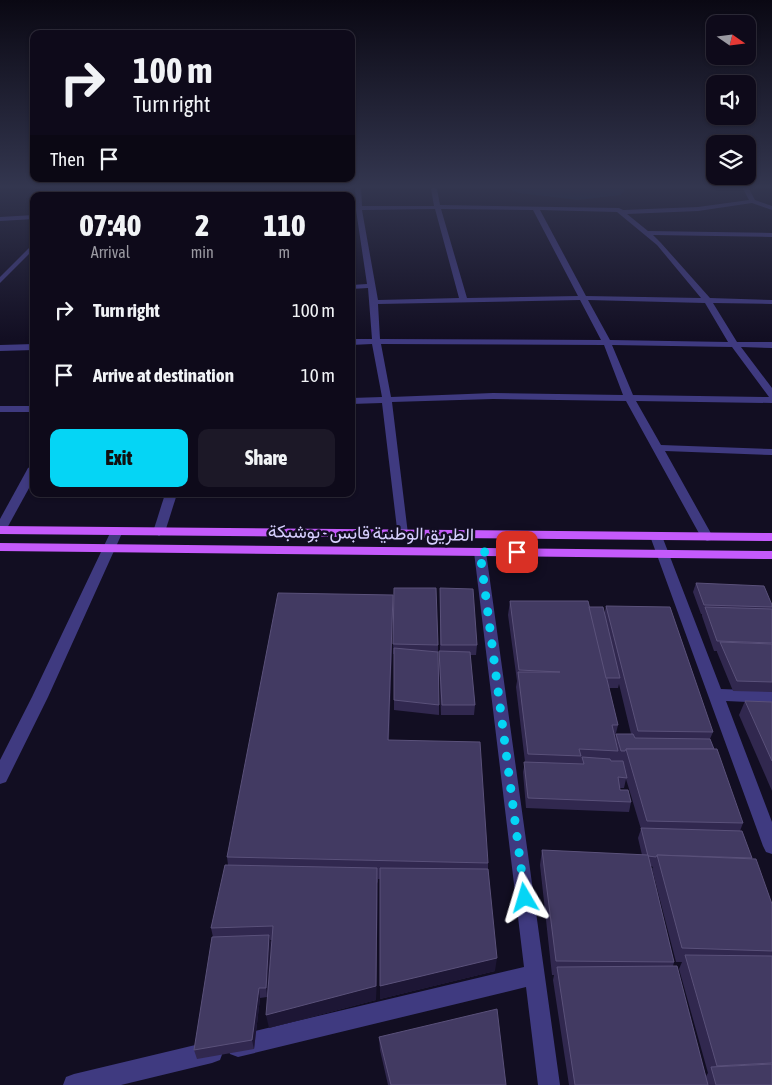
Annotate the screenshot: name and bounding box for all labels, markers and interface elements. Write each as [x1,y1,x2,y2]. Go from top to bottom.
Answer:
north arrow [706,15,756,65]
map controls [706,15,756,185]
icon: right [50,50,115,115]
text: 100 m [133,50,212,90]
button: sound [706,75,756,125]
text: Turn right [133,91,210,117]
button: layers [706,135,756,185]
icon: arrive [95,145,123,173]
text: Then [50,148,85,170]
text: 07:40 [79,208,141,242]
text: 2 [195,208,209,242]
text: 110 [263,208,305,242]
text: Arrival [91,243,130,261]
text: min [191,243,214,261]
text: m [279,243,290,261]
icon: right [50,296,78,324]
text: Turn right [93,299,160,321]
text: 100 m [292,299,335,321]
icon: arrive [50,361,78,389]
text: Arrive at destination [93,364,234,386]
text: 10 m [301,364,335,386]
button: Exit [50,429,188,487]
button: Share [198,429,335,487]
street label: الطريق الوطنية قابس - بوشبكة [268,520,474,546]
pin [496,531,538,573]
icon: arrive [503,538,531,566]
position arrow [498,871,550,923]

